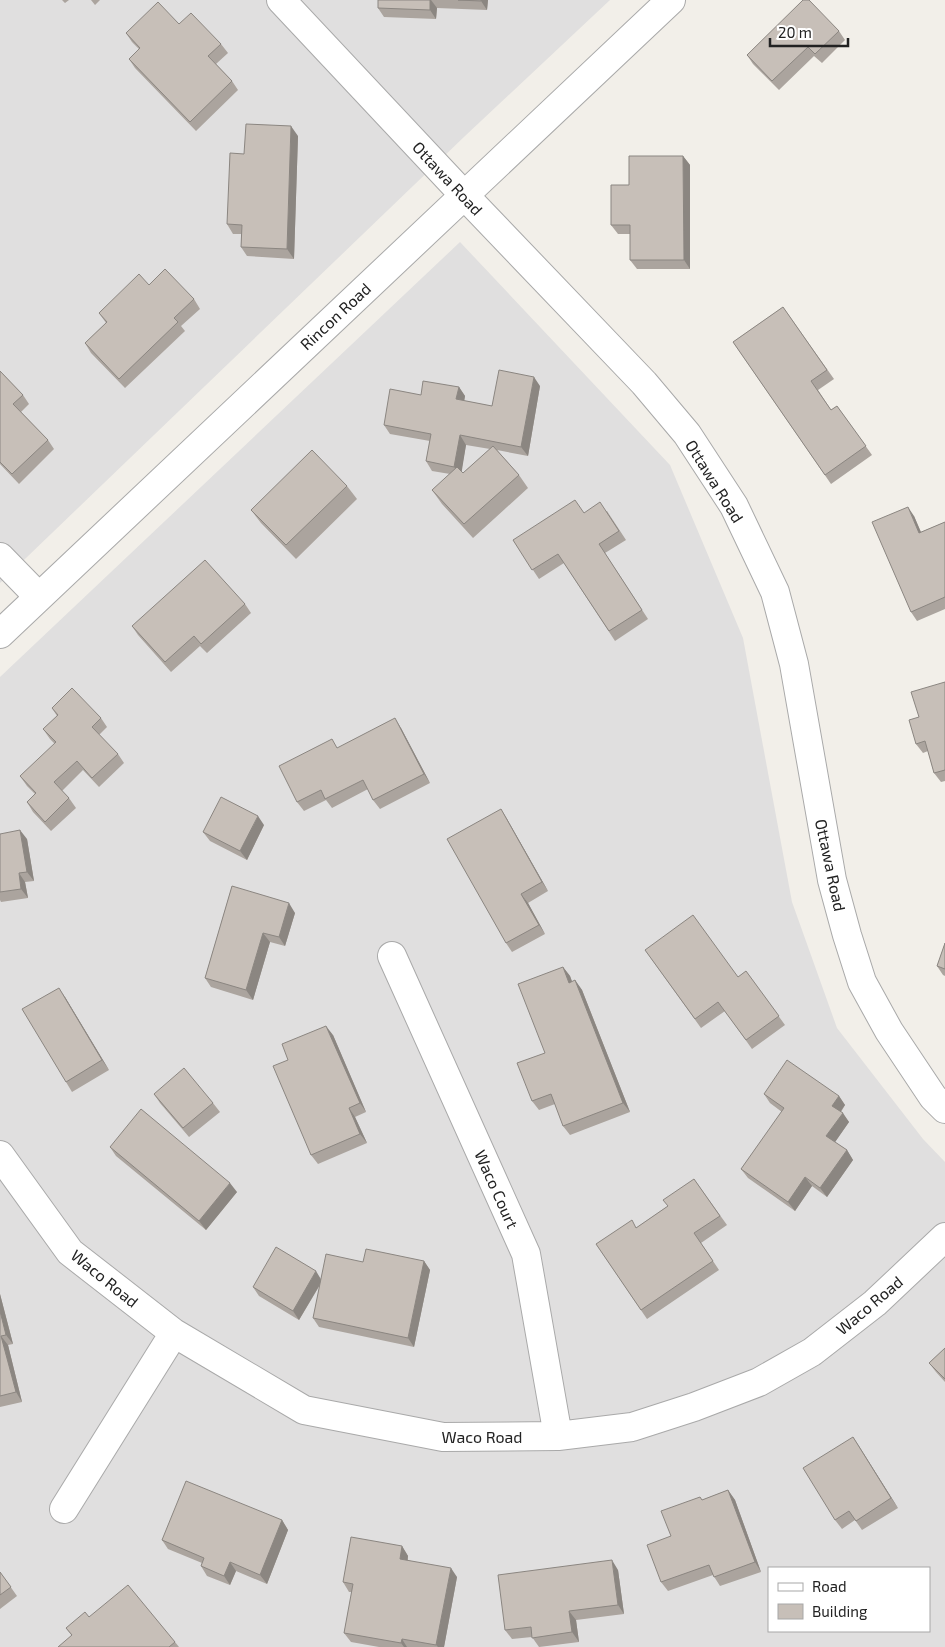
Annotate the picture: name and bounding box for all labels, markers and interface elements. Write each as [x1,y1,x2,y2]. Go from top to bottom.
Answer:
scale bar [770,15,848,47]
text: 20 m [778,23,812,41]
street label: Ottawa Road [409,137,487,219]
street label: Rincon Road [296,278,374,354]
street label: Ottawa Road [682,436,748,526]
street label: Ottawa Road [812,817,850,913]
street label: Waco Court [471,1147,523,1231]
street label: Waco Road [68,1245,142,1311]
street label: Waco Road [832,1272,906,1338]
street label: Waco Road [442,1427,522,1446]
legend [768,1567,930,1632]
text: Road [812,1577,847,1595]
text: Building [812,1602,868,1620]

